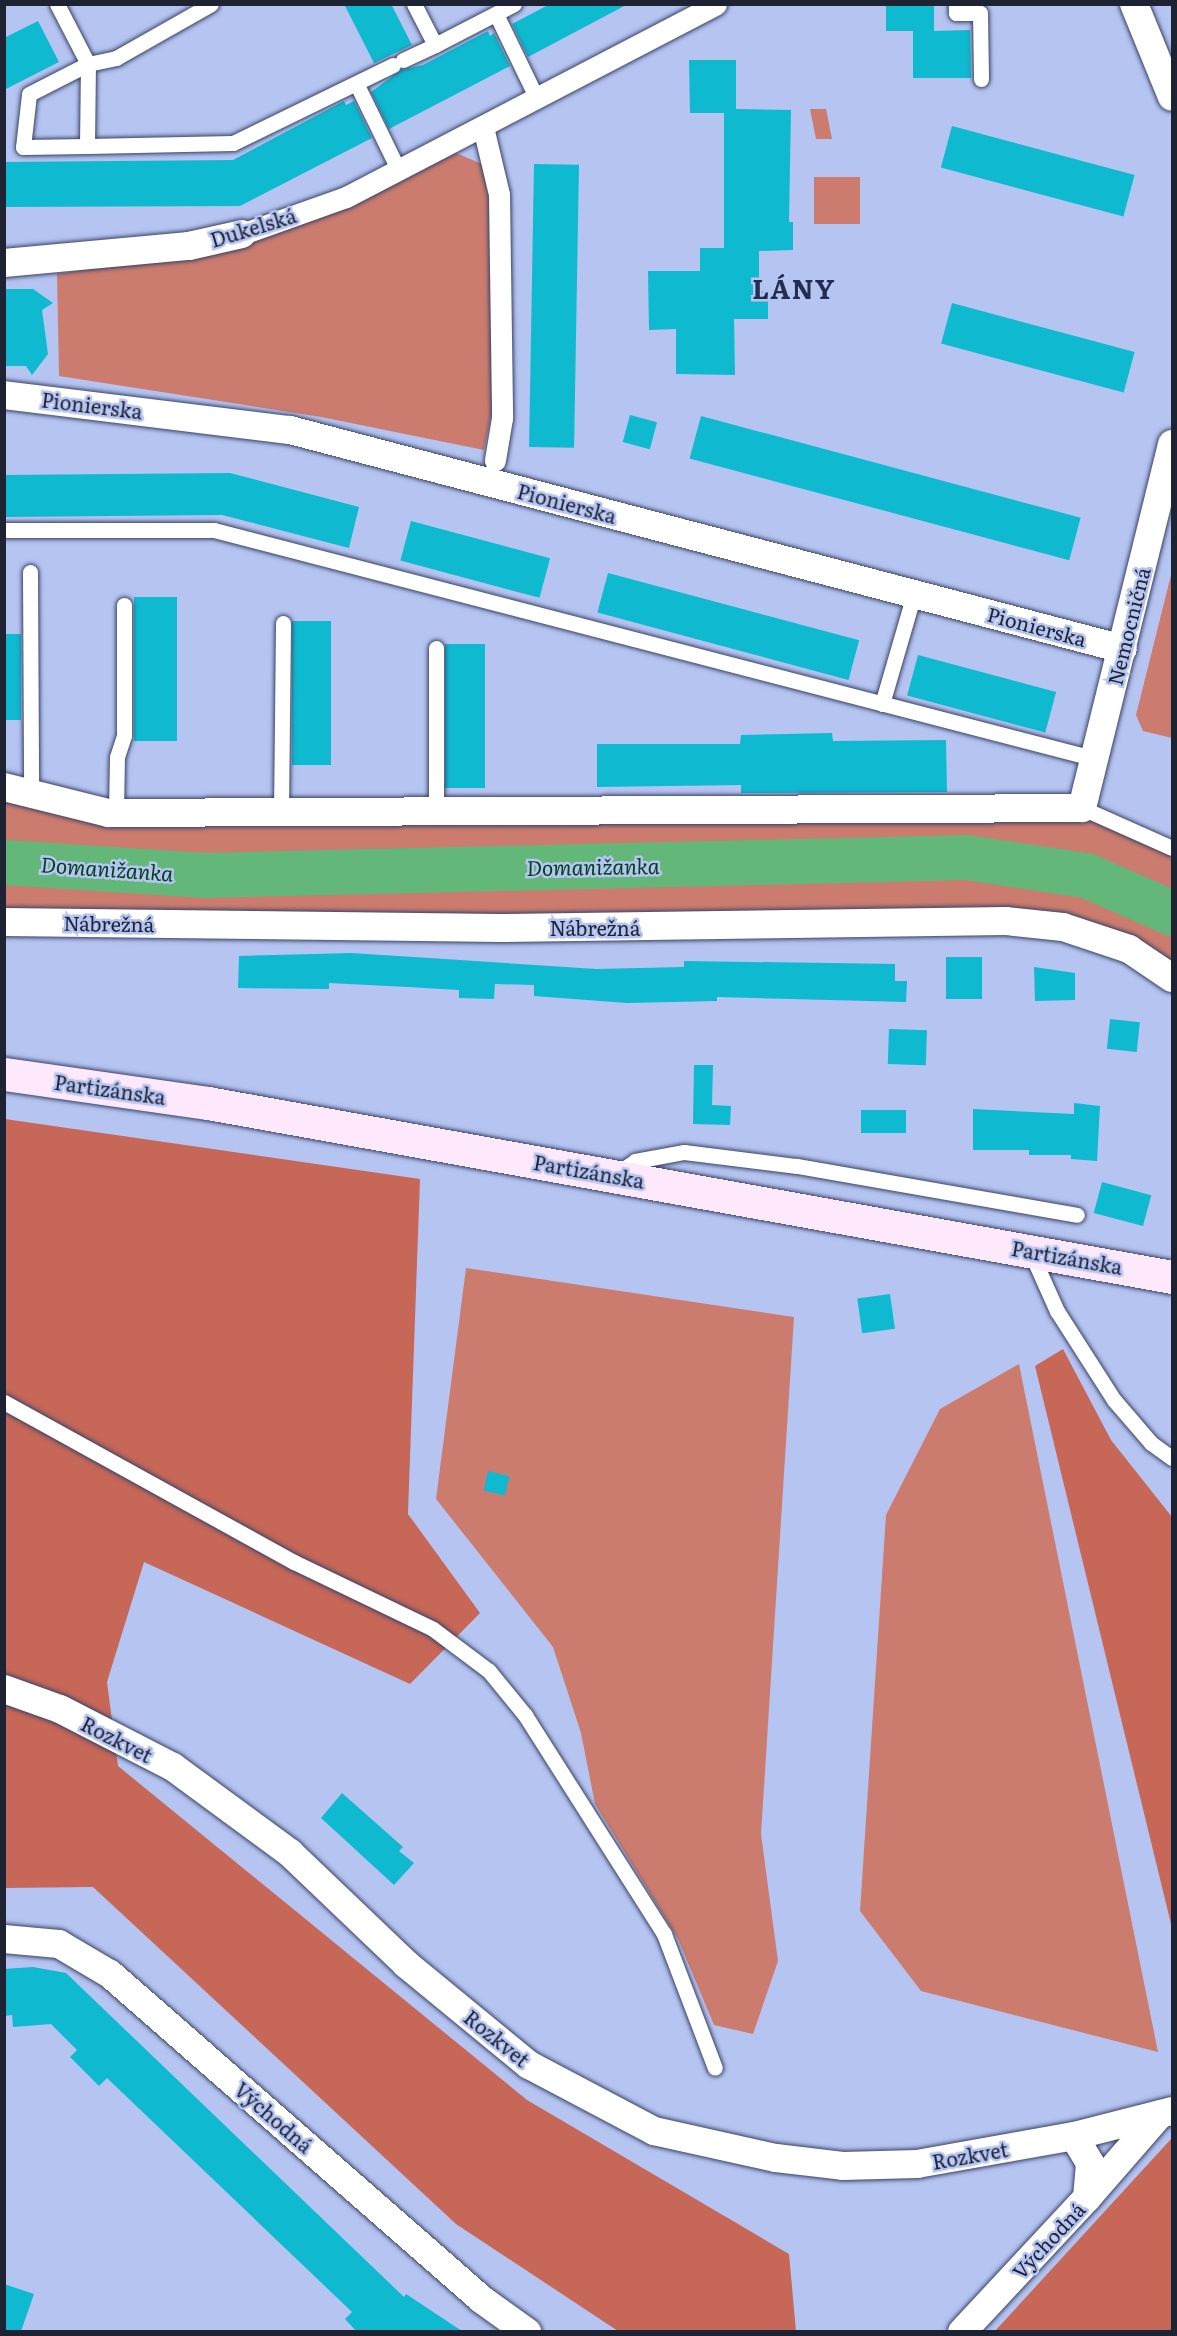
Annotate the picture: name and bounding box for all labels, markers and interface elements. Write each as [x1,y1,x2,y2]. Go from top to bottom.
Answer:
street label: Dukelská [207,203,299,251]
district label: LÁNY [752,272,836,304]
street label: Pionierska [40,387,144,423]
street label: Pionierska [515,478,619,528]
street label: Nemocničná [1102,565,1154,687]
street label: Pionierska [985,601,1089,651]
water label: Domanižanka [40,851,174,885]
water label: Domanižanka [526,852,660,880]
street label: Nábrežná [63,910,155,936]
street label: Nábrežná [549,915,641,939]
street label: Partizánska [53,1069,167,1109]
street label: Partizánska [532,1149,646,1193]
street label: Partizánska [1010,1235,1124,1279]
street label: Rozkvet [77,1711,157,1767]
street label: Rozkvet [460,2005,534,2071]
street label: Východná [230,2077,318,2157]
street label: Rozkvet [930,2137,1010,2173]
street label: Východná [1007,2197,1089,2283]

